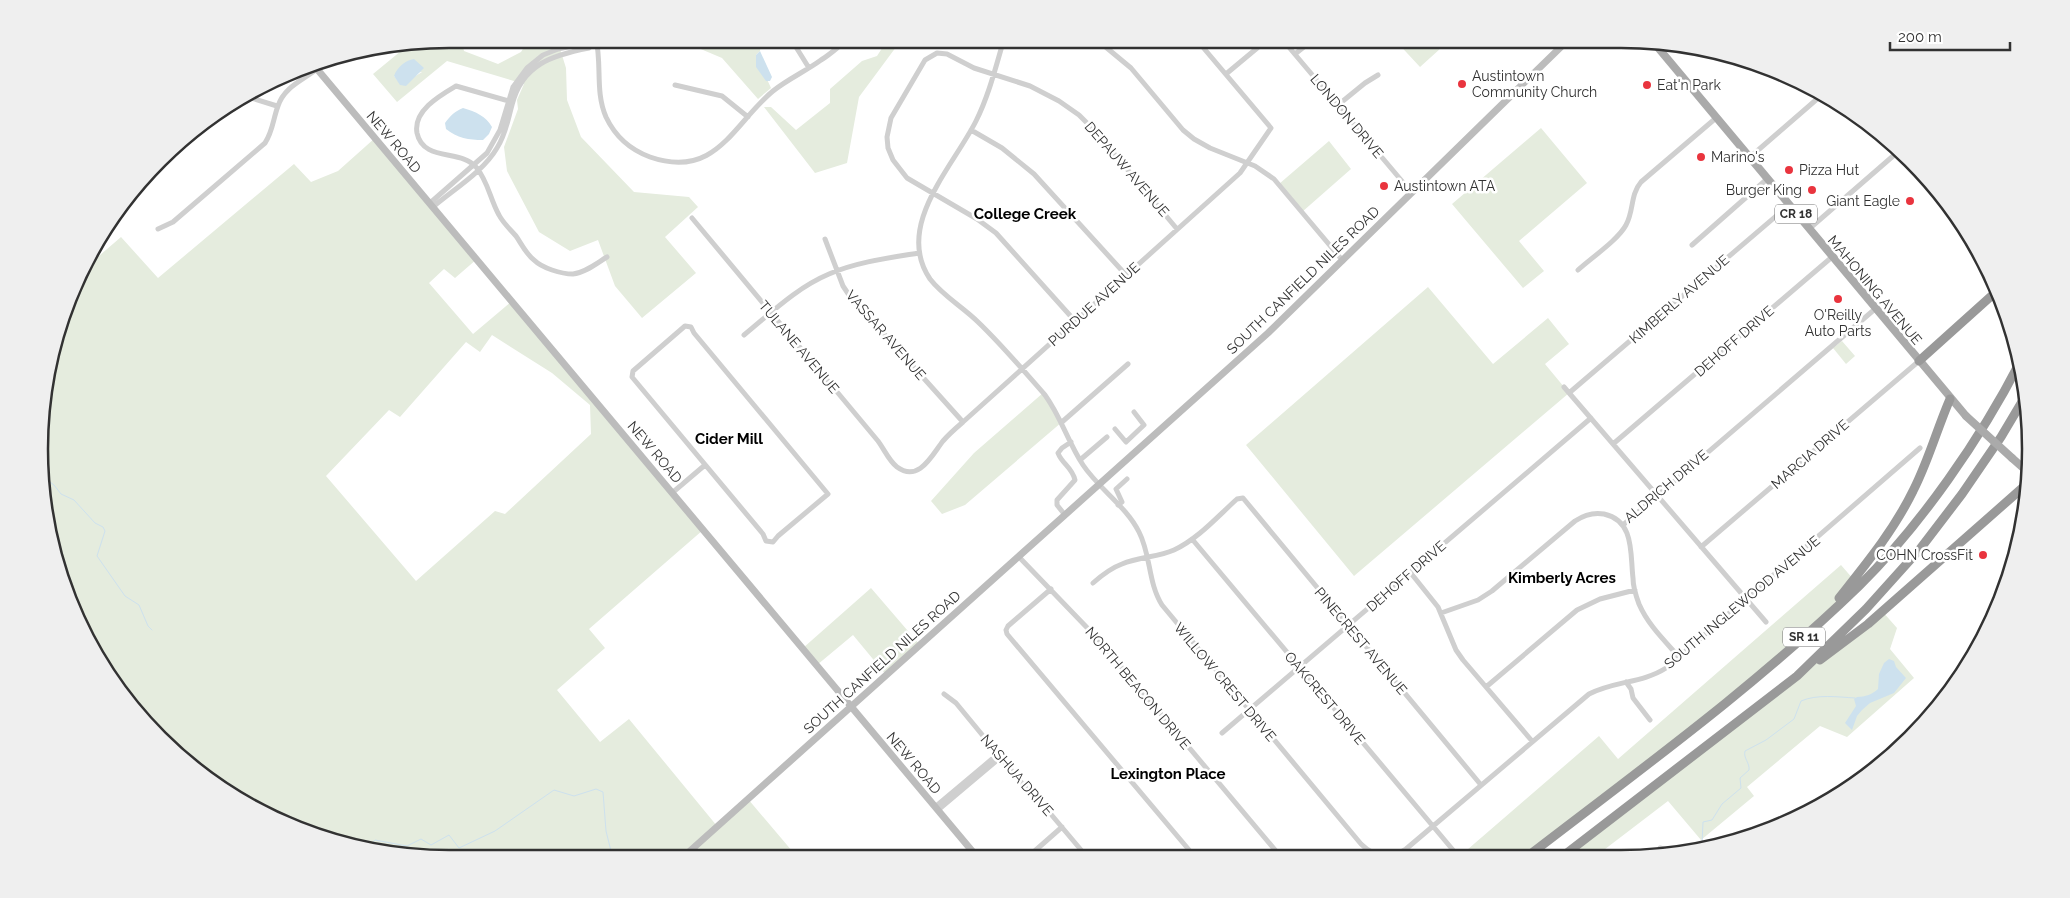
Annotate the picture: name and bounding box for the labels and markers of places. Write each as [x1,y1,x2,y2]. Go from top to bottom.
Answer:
place label: Austintown Community Church [1472,68,1597,100]
place label: Eat'n Park [1657,77,1721,93]
marker: Austintown Community Church [1456,78,1468,90]
marker: Eat'n Park [1641,79,1653,91]
place label: Marino's [1711,149,1765,165]
marker: Marino's [1695,151,1707,163]
place label: Pizza Hut [1799,162,1859,178]
marker: Pizza Hut [1783,164,1795,176]
place label: Austintown ATA [1394,178,1496,194]
marker: Austintown ATA [1378,180,1390,192]
place label: Burger King [1726,182,1802,198]
marker: Burger King [1806,184,1818,196]
place label: Giant Eagle [1826,193,1900,209]
marker: Giant Eagle [1904,195,1916,207]
marker: O'Reilly Auto Parts [1832,293,1844,305]
place label: O'Reilly Auto Parts [1805,307,1872,339]
place label: COHN CrossFit [1876,547,1973,563]
marker: COHN CrossFit [1977,549,1989,561]

